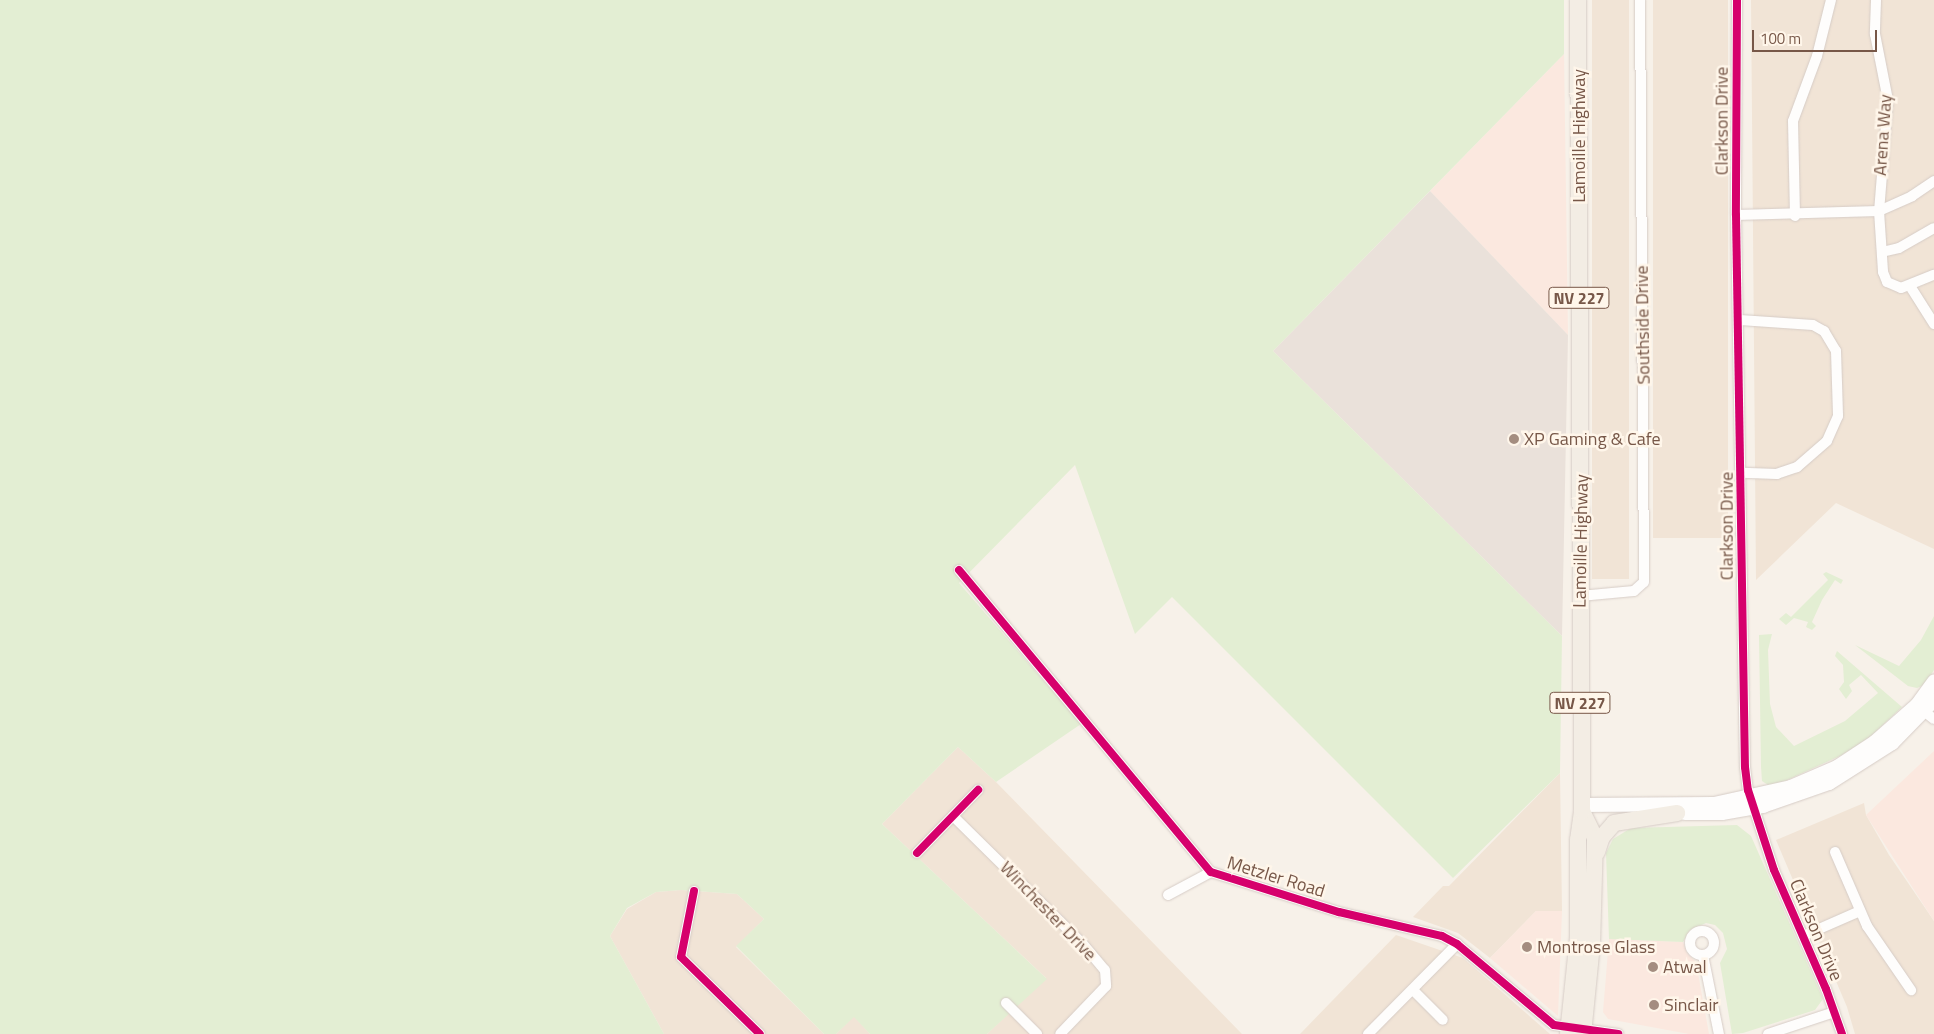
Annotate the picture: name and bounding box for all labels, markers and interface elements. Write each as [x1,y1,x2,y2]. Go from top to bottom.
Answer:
scale bar [1754,20,1879,52]
text: 100 m [1760,27,1801,50]
street label: Clarkson Drive [1711,67,1733,175]
street label: Lamoille Highway [1568,69,1590,203]
street label: Arena Way [1869,93,1897,177]
street label: Southside Drive [1631,265,1655,385]
road number: NV 227 [1548,284,1610,312]
place label: XP Gaming & Cafe [1524,428,1661,450]
marker: XP Gaming & Cafe [1508,433,1520,445]
street label: Clarkson Drive [1716,472,1738,580]
street label: Lamoille Highway [1569,474,1593,608]
road number: NV 227 [1549,690,1611,716]
street label: Metzler Road [1225,852,1327,902]
street label: Winchester Drive [995,857,1101,965]
street label: Clarkson Drive [1785,876,1847,984]
place label: Montrose Glass [1537,936,1655,958]
marker: Montrose Glass [1521,941,1533,953]
place label: Atwal [1663,956,1707,978]
marker: Atwal [1647,961,1659,973]
place label: Sinclair [1664,994,1719,1016]
marker: Sinclair [1648,999,1660,1011]

